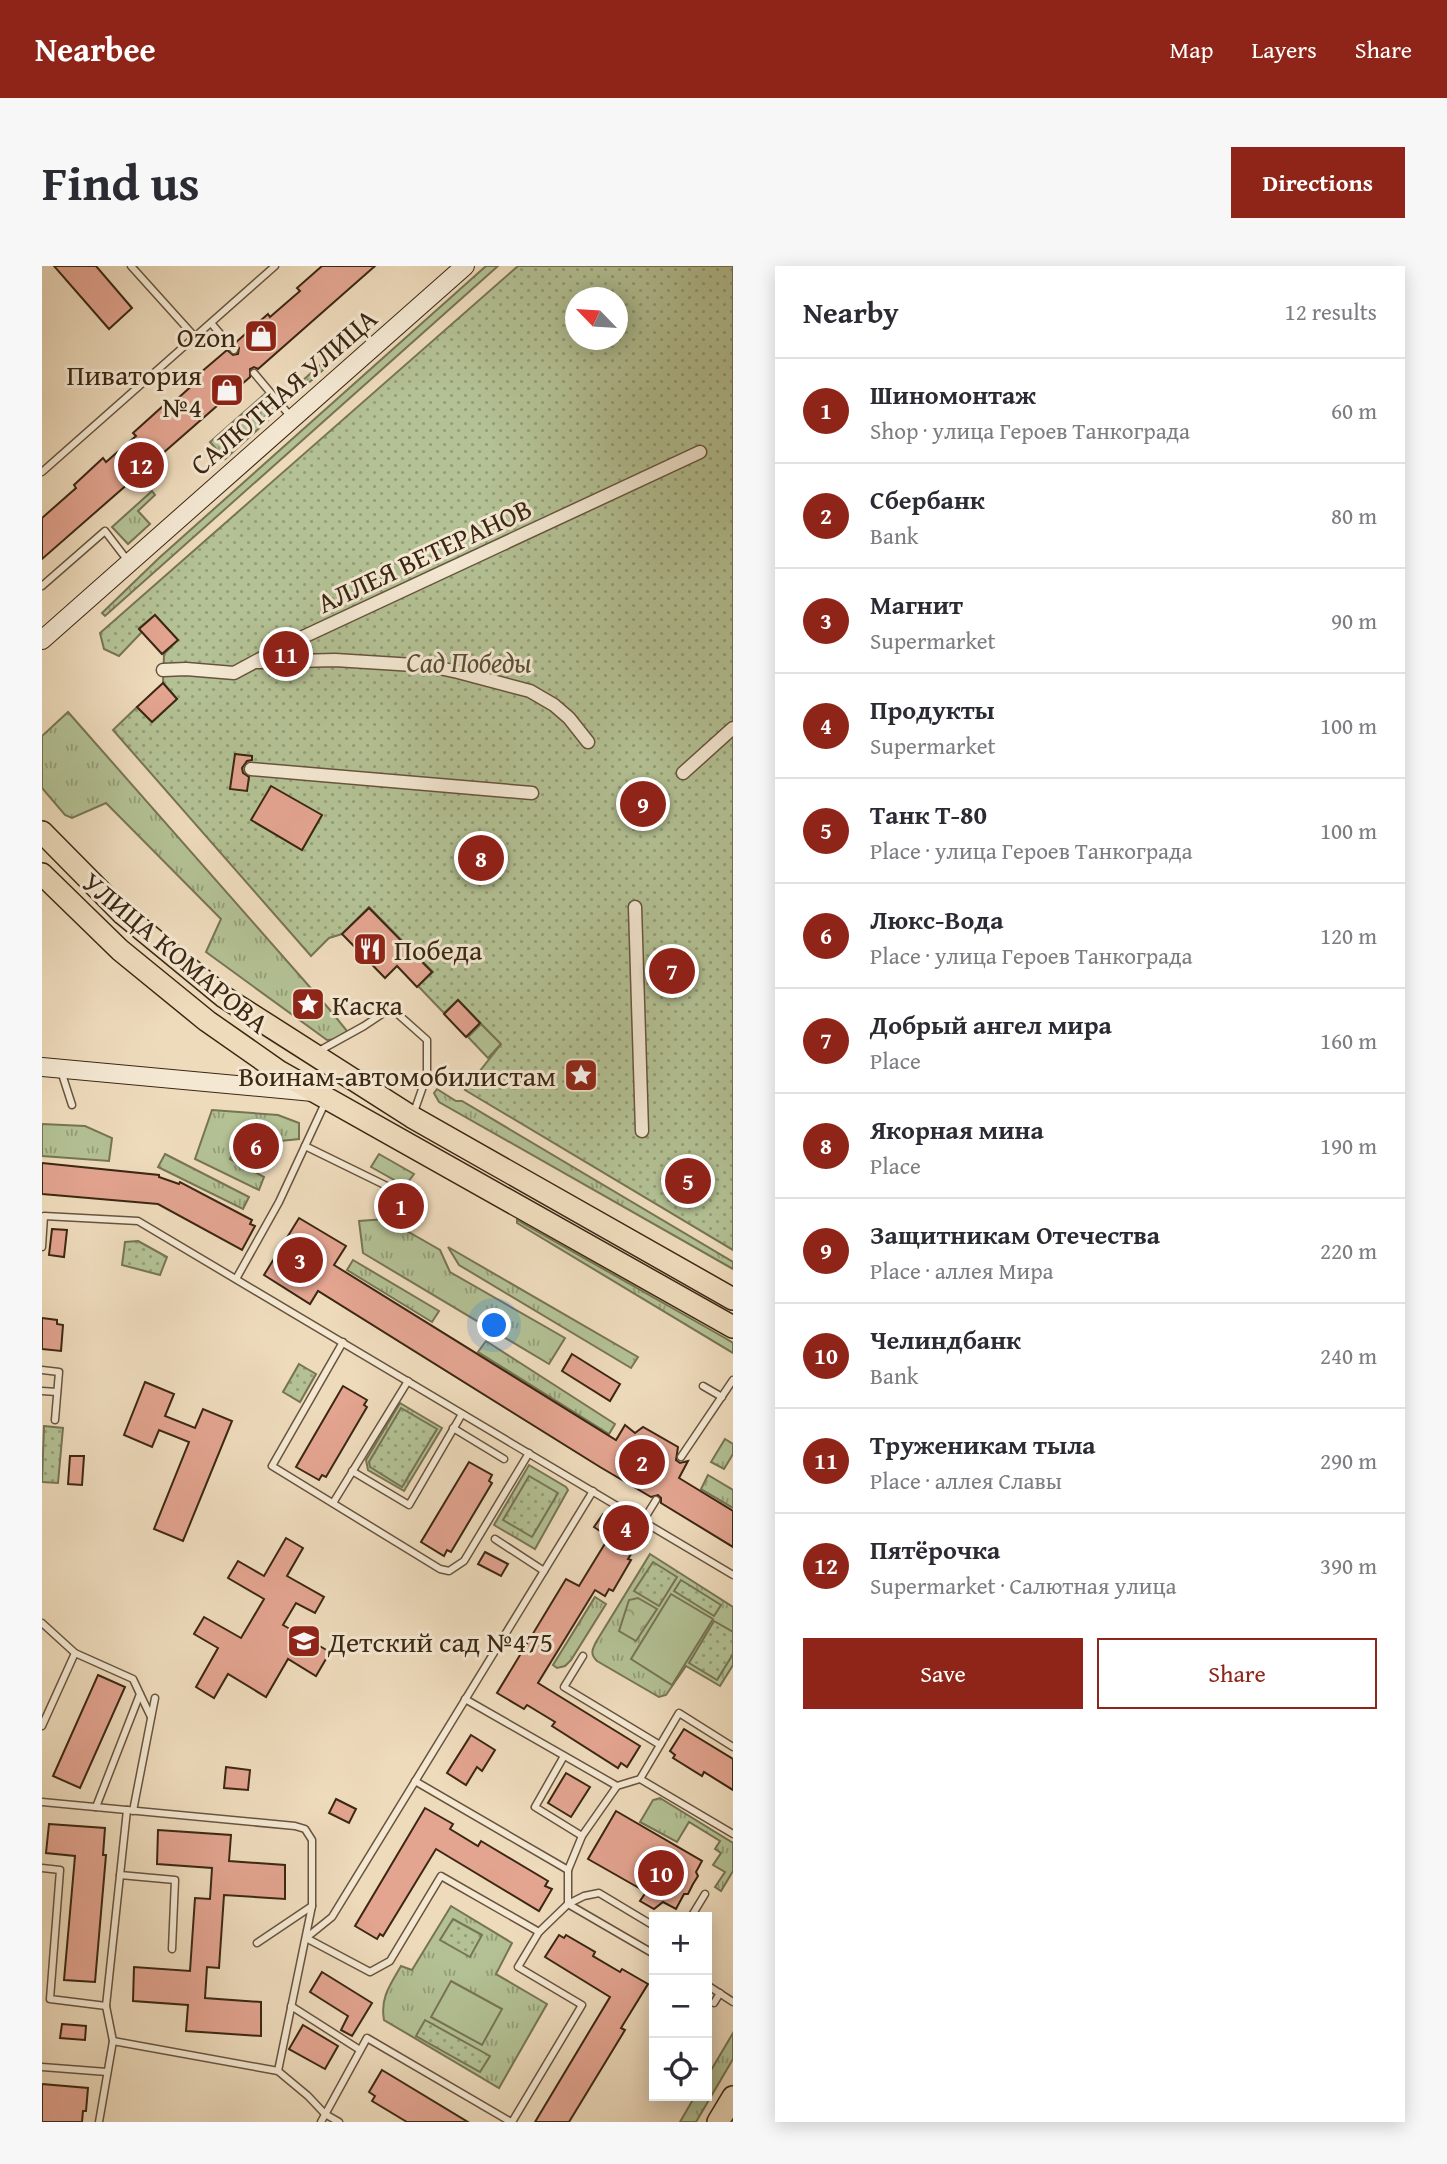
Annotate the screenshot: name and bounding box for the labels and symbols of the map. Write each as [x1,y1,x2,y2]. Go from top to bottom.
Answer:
north arrow [565,287,628,350]
street label: САЛЮТНАЯ УЛИЦА [180,298,386,484]
place label: Ozon [177,316,236,357]
shop icon: Ozon [242,317,280,355]
place label: Пиватория №4 [67,354,202,427]
shop icon: Пиватория №4 [208,371,246,409]
pin: 12 [118,439,164,491]
street label: АЛЛЕЯ ВЕТЕРАНОВ [310,487,538,623]
pin: 11 [263,628,309,680]
park label: Сад Победы [406,641,532,682]
pin: 9 [620,778,666,830]
pin: 8 [458,832,504,884]
street label: УЛИЦА КОМАРОВА [74,861,278,1043]
place label: Победа [394,929,483,970]
restaurant icon: Победа [351,930,389,968]
pin: 7 [649,945,695,997]
place label: Каска [332,984,404,1025]
place icon: Каска [289,985,327,1023]
place label: Воинам-автомобилистам [239,1055,556,1096]
place icon: Воинам-автомобилистам [562,1056,600,1094]
pin: 6 [233,1120,279,1172]
pin: 5 [665,1155,711,1207]
pin: 1 [378,1180,424,1232]
pin: 3 [277,1234,323,1286]
your location [477,1308,511,1342]
pin: 2 [619,1436,665,1488]
pin: 4 [603,1502,649,1554]
place label: Детский сад №475 [327,1621,553,1662]
school or university icon: Детский сад №475 [285,1622,323,1660]
pin: 10 [638,1847,684,1899]

